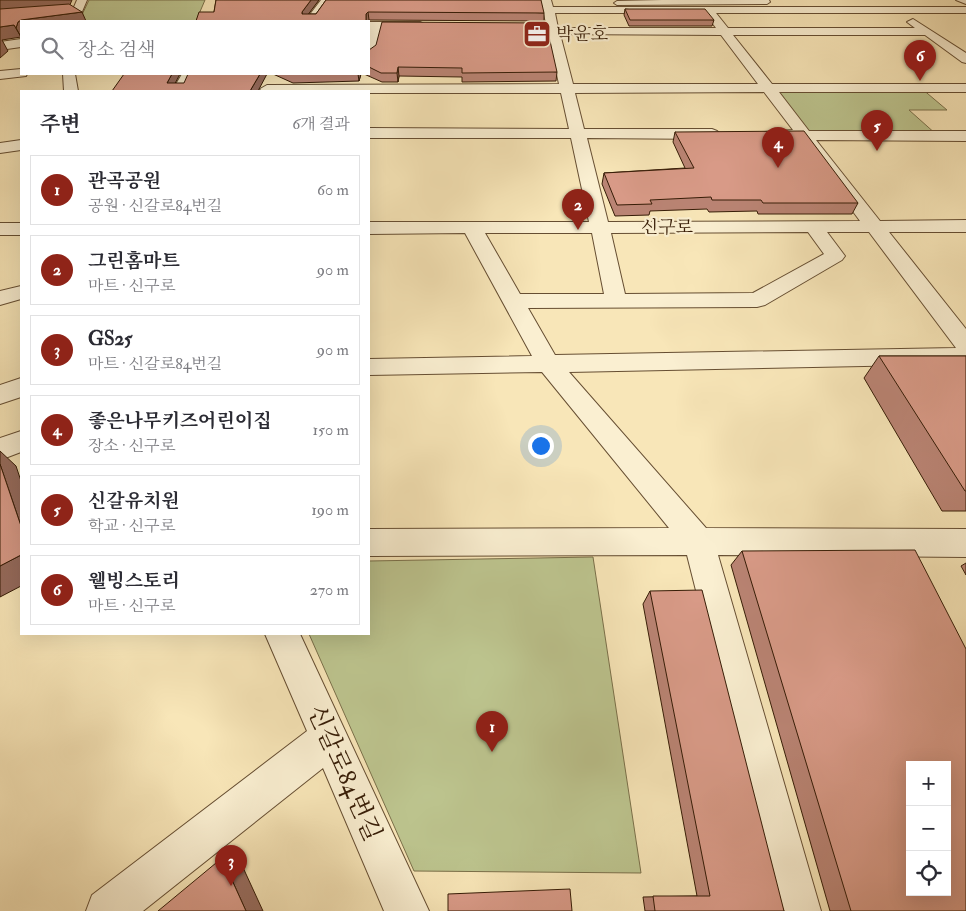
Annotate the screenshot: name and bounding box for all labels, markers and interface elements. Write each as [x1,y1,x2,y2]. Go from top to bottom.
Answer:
office icon: 박윤호 [522,19,552,49]
search box [20,20,370,75]
place label: 박윤호 [556,23,609,46]
icon: search [38,34,66,62]
text: 장소 검색 [78,38,155,62]
pin: 6 [904,40,936,81]
pin: 5 [861,110,893,151]
text: 주변 [40,111,81,138]
text: 6개 결과 [292,114,350,134]
pin: 4 [762,127,794,168]
text: 관곡공원 [88,169,161,193]
text: 1 [54,180,60,200]
text: 60 m [317,180,349,200]
pin: 2 [562,189,594,230]
text: 공원 · 신갈로84번길 [88,196,222,216]
street label: 신구로 [641,216,693,239]
text: 그린홈마트 [88,249,180,273]
text: 2 [53,260,61,280]
text: 90 m [317,260,349,280]
text: 마트 · 신구로 [88,276,175,296]
text: GS25 [88,327,132,351]
text: 3 [54,340,60,360]
text: 90 m [317,340,349,360]
text: 마트 · 신갈로84번길 [88,354,222,374]
text: 좋은나무키즈어린이집 [88,409,272,433]
text: 4 [53,420,61,440]
text: 150 m [312,420,349,440]
your location [528,433,554,459]
text: 장소 · 신구로 [88,436,175,456]
text: 신갈유치원 [88,489,180,513]
text: 5 [53,500,61,520]
text: 190 m [311,500,349,520]
text: 학교 · 신구로 [88,516,175,536]
text: 웰빙스토리 [88,569,180,593]
text: 6 [53,580,61,600]
text: 270 m [310,580,349,600]
text: 마트 · 신구로 [88,596,175,616]
street label: 신갈로84번길 [300,700,388,846]
pin: 1 [476,711,508,752]
map controls [906,761,951,896]
button: + [906,761,951,806]
button: − [906,806,951,851]
pin: 3 [215,845,247,886]
button: locate [906,851,951,896]

